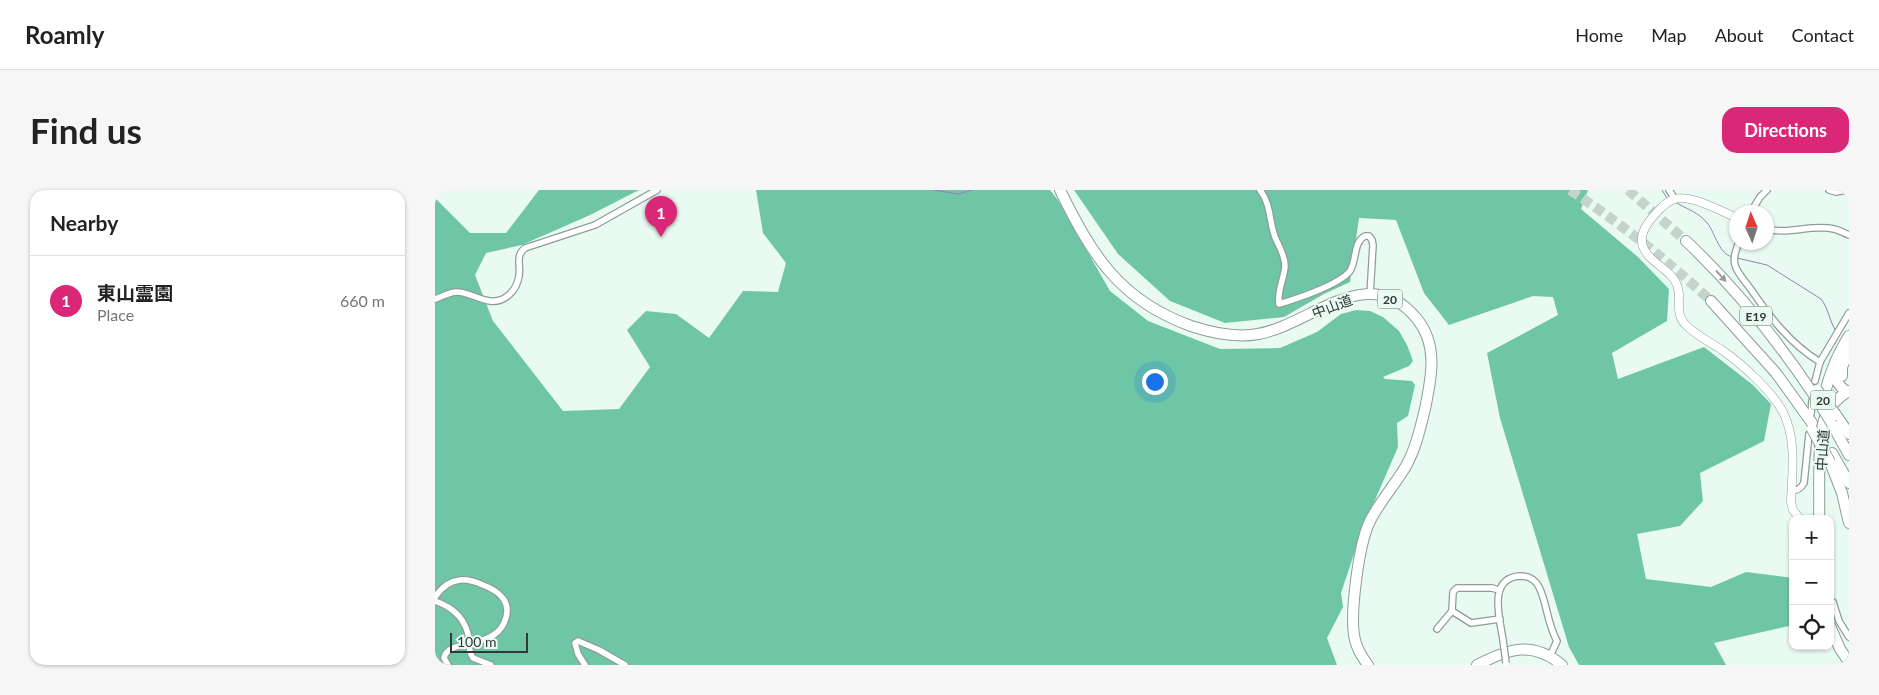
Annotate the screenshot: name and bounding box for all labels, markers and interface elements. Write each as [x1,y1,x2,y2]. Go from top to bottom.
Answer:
text: Roamly [25,20,104,49]
text: Home [1575,24,1623,46]
text: Map [1651,24,1687,46]
text: About [1715,24,1764,46]
text: Contact [1792,24,1854,46]
button: Directions [1722,107,1849,153]
text: Find us [30,109,142,151]
pin: 1 [645,196,677,237]
north arrow [1729,205,1774,250]
text: Nearby [50,210,118,235]
one-way arrow [1715,269,1727,281]
text: 東山霊園 [97,281,173,304]
road number: 20 [1377,290,1403,308]
text: 1 [61,291,71,310]
text: 660 m [340,291,385,310]
street label: 中山道 [1309,291,1355,321]
text: Place [97,305,134,324]
road number: E19 [1740,306,1772,326]
your location [1142,369,1168,395]
road number: 20 [1811,390,1835,410]
street label: 中山道 [1812,428,1832,472]
map controls [1789,515,1834,650]
button: + [1789,515,1834,560]
button: − [1789,560,1834,605]
button: locate [1789,605,1834,650]
scale bar [450,630,527,653]
text: 100 m [457,633,496,650]

